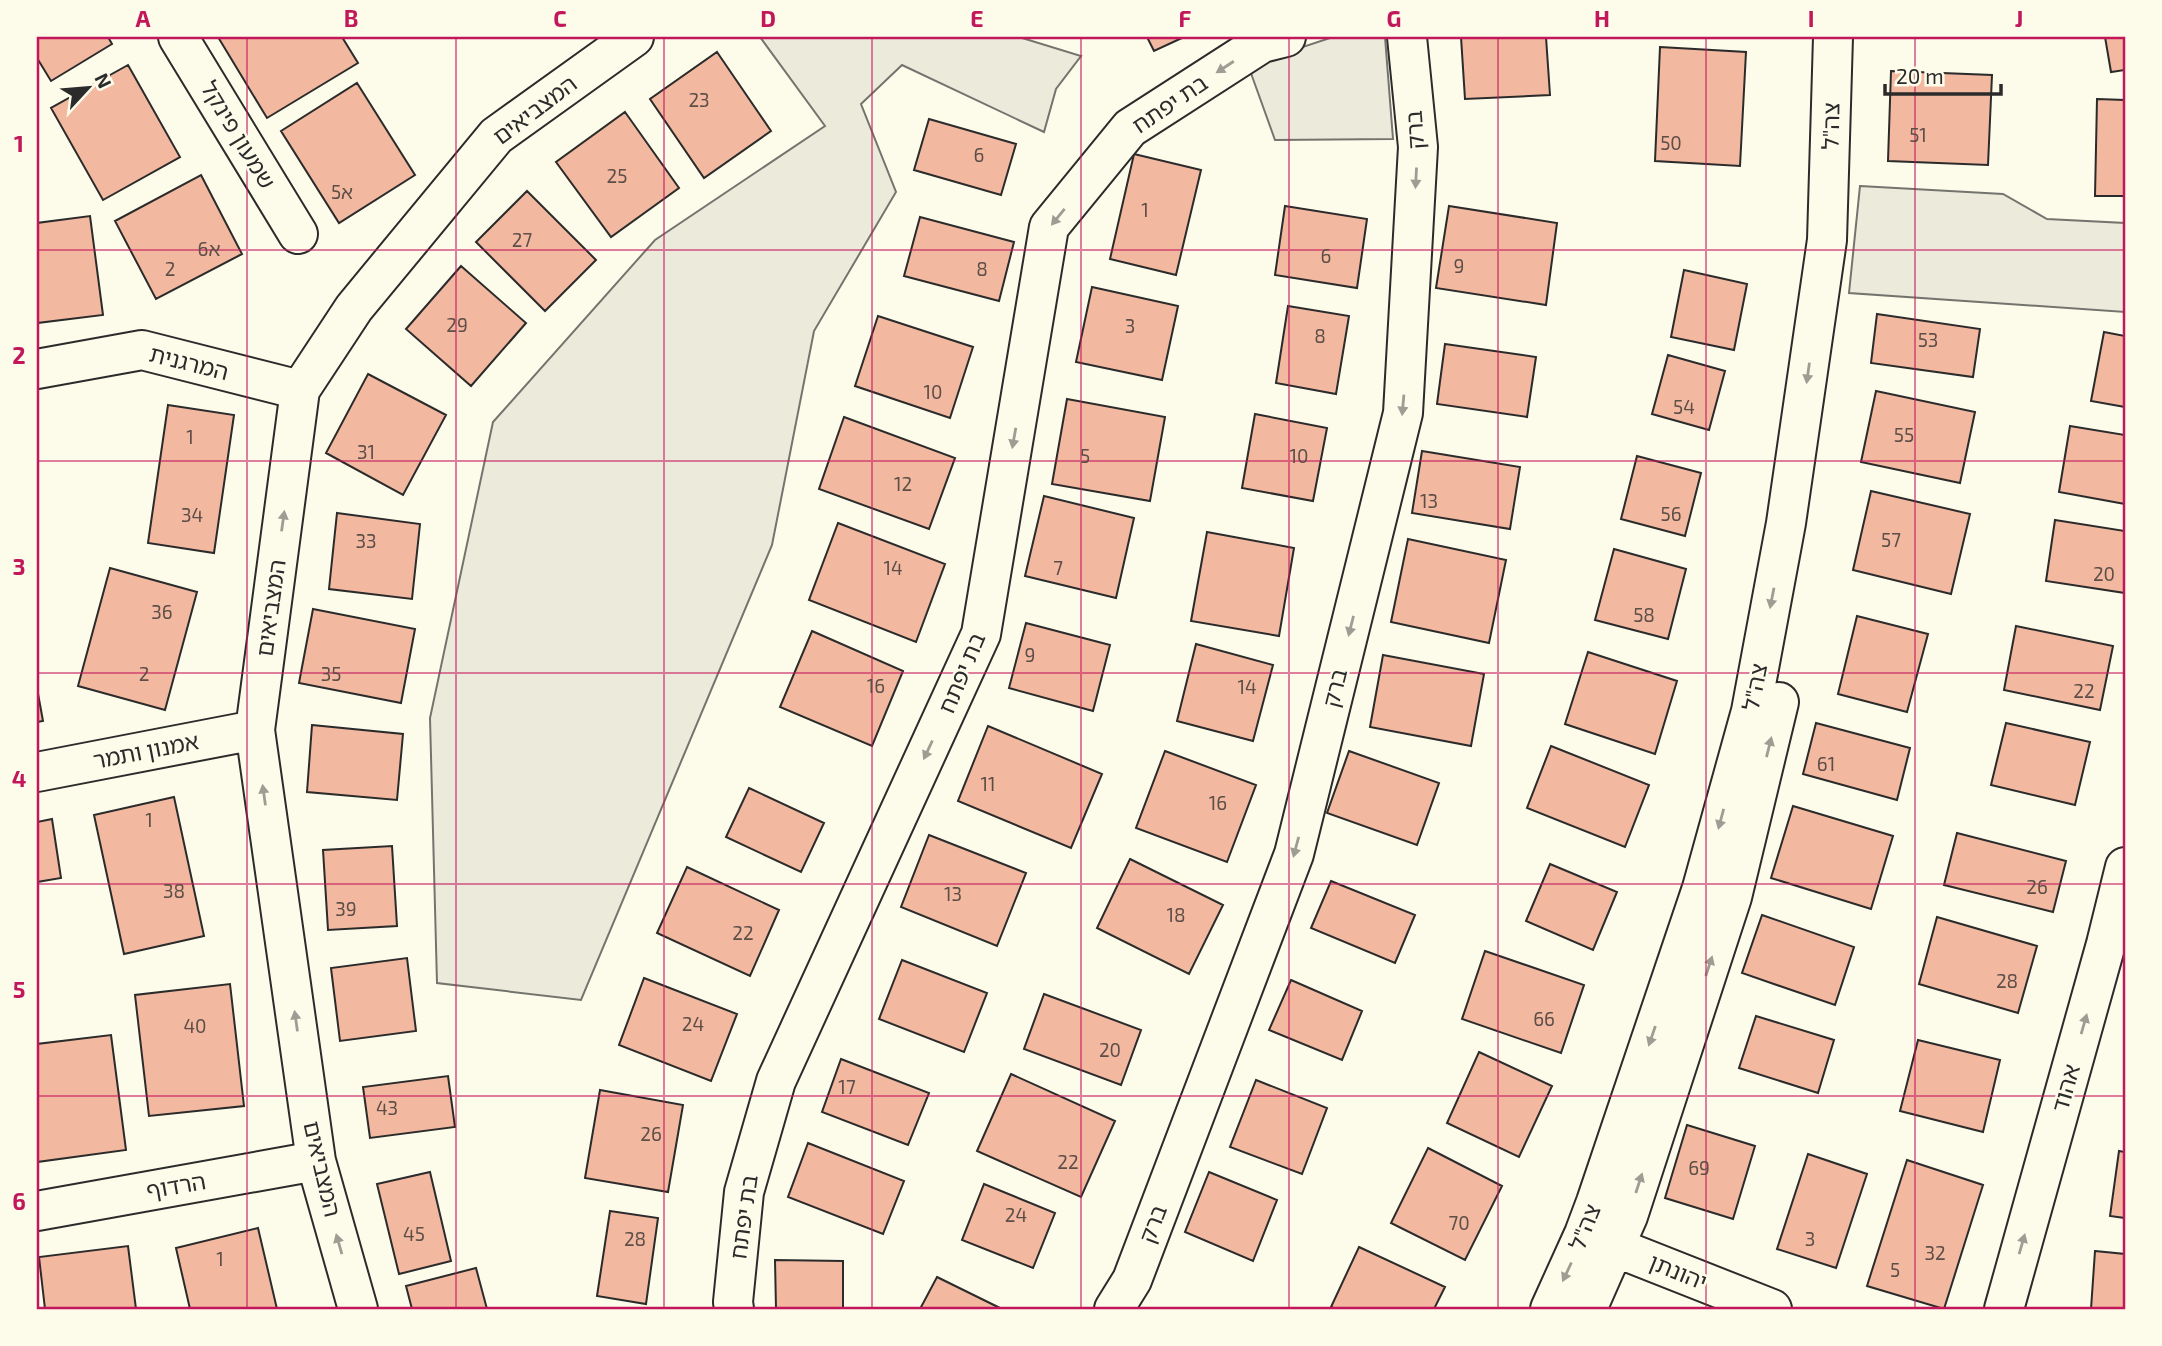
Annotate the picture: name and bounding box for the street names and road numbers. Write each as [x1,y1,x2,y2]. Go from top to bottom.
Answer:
street label: בת יפתח [1126,68,1213,139]
street label: המצביאים [487,69,582,150]
street label: שמעון פינקל [196,75,282,194]
street label: צה"ל [1816,102,1844,150]
street label: ברק [1399,110,1429,151]
street label: המרגנית [147,339,232,385]
street label: המצביאים [249,558,291,658]
street label: בת יפתח [932,628,991,717]
street label: צה"ל [1736,661,1772,713]
street label: ברק [1316,665,1352,710]
street label: אמנון ותמר [91,726,201,774]
street label: אהוד [2045,1061,2085,1115]
street label: המצביאים [298,1118,348,1220]
street label: הרדוף [144,1166,208,1204]
street label: בת יפתח [723,1173,763,1261]
street label: צה"ל [1562,1199,1606,1254]
street label: ברק [1132,1200,1172,1247]
street label: יהונתן [1645,1247,1711,1295]

